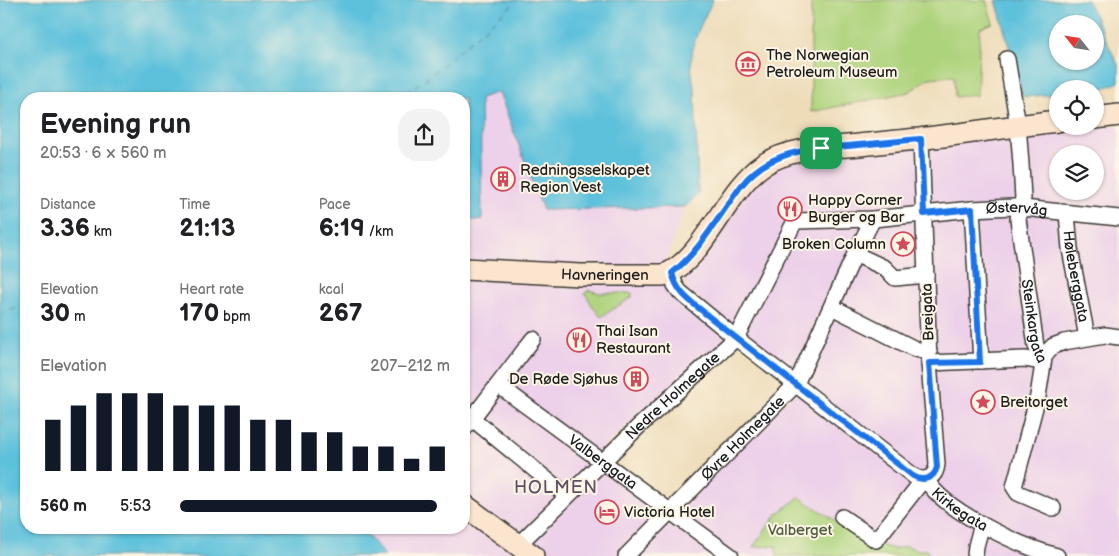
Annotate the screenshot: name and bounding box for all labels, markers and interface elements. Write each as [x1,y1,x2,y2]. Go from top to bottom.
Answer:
north arrow [1049,15,1104,70]
map controls [1049,15,1104,200]
place label: The Norwegian Petroleum Museum [766,46,897,82]
museum icon: The Norwegian Petroleum Museum [735,51,761,77]
button: locate [1049,80,1104,135]
text: Evening run [40,108,191,141]
button: share [398,109,450,161]
pin [800,127,842,169]
icon: arrive [807,134,835,162]
text: 20:53 · 6 × 560 m [40,144,166,163]
button: layers [1049,145,1104,200]
place label: Redningsselskapet Region Vest [520,161,650,197]
building icon: Redningsselskapet Region Vest [490,166,516,192]
place label: Happy Corner Burger og Bar [808,191,905,227]
text: Distance [40,196,96,213]
text: Time [179,196,210,213]
text: Pace [319,196,351,213]
restaurant icon: Happy Corner Burger og Bar [777,196,803,222]
street label: Østervåg [985,197,1048,220]
text: 3.36 [40,213,90,244]
text: 21:13 [179,213,235,244]
text: 6:19 [319,213,365,244]
text: km [90,223,112,240]
text: /km [365,223,394,240]
street label: Høleberggata [1059,230,1093,324]
place icon: Broken Column [890,231,916,257]
place label: Broken Column [782,235,886,254]
street label: Havneringen [561,265,649,285]
street label: Steinkargata [1017,278,1052,366]
text: Elevation [40,281,98,298]
text: Heart rate [179,281,244,298]
text: kcal [319,281,344,298]
street label: Breigata [918,283,938,341]
text: 30 [40,298,70,329]
text: 170 [179,298,219,329]
text: 267 [319,298,363,329]
text: m [70,308,86,325]
text: bpm [219,308,251,325]
place label: Thai Isan Restaurant [596,322,671,358]
restaurant icon: Thai Isan Restaurant [566,327,592,353]
street label: Nedre Holmegate [621,348,724,444]
text: Elevation [40,357,107,376]
text: 207–212 m [370,357,450,376]
building icon: De Røde Sjøhus [623,366,649,392]
place label: De Røde Sjøhus [509,370,619,389]
place icon: Breitorget [970,389,996,415]
street label: Øvre Holmegate [697,392,789,484]
place label: Breitorget [1000,393,1068,412]
street label: Valberggata [565,430,641,494]
district label: HOLMEN [514,477,598,498]
street label: Kirkegata [927,483,991,535]
text: 560 m [40,497,87,516]
text: 5:53 [120,497,151,516]
hotel icon: Victoria Hotel [594,499,620,525]
place label: Victoria Hotel [624,503,715,522]
park label: Valberget [768,521,833,540]

